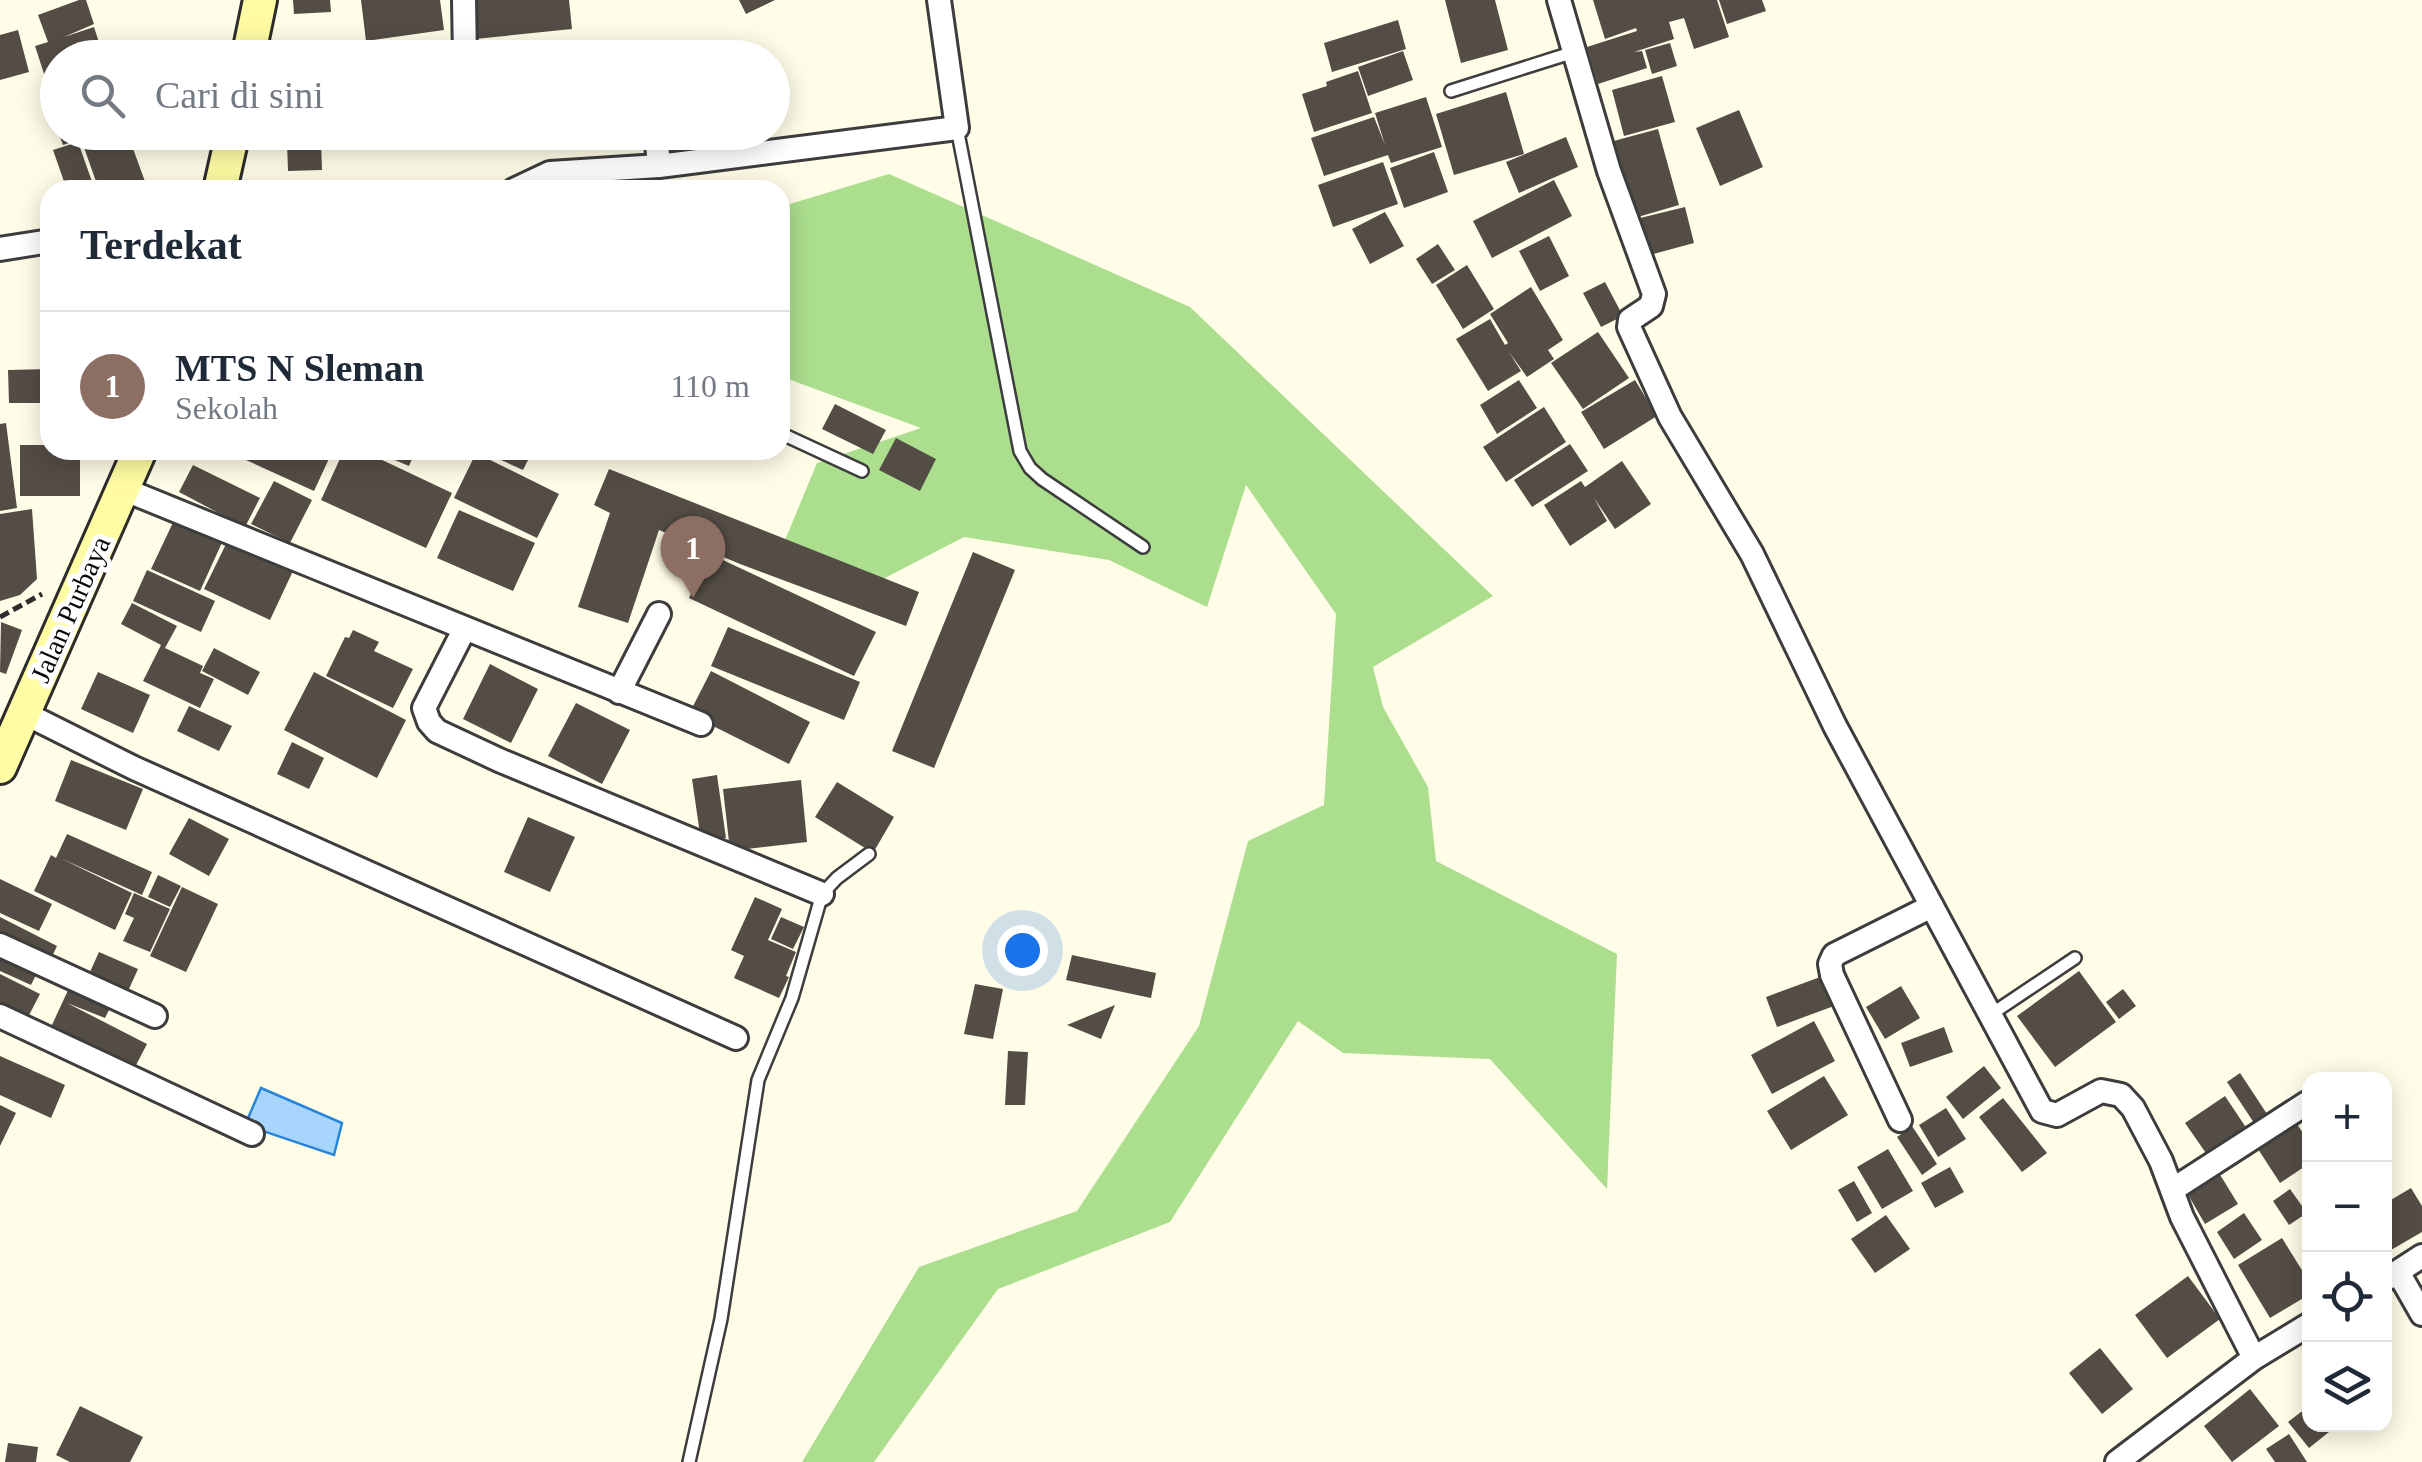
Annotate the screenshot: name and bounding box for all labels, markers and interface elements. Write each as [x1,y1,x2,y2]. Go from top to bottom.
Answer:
search box [40,40,790,150]
icon: search [75,68,130,123]
text: Cari di sini [155,74,324,116]
text: Terdekat [80,222,242,268]
text: MTS N Sleman [175,347,424,389]
text: 1 [105,368,121,404]
text: 110 m [670,368,750,404]
text: Sekolah [175,390,278,426]
pin: 1 [660,516,726,598]
street label: Jalan Purbaya [25,531,117,687]
your location [997,925,1048,976]
map controls [2302,1072,2392,1432]
button: + [2302,1072,2392,1162]
button: − [2302,1162,2392,1252]
button: locate [2302,1252,2392,1342]
button: layers [2302,1342,2392,1432]

